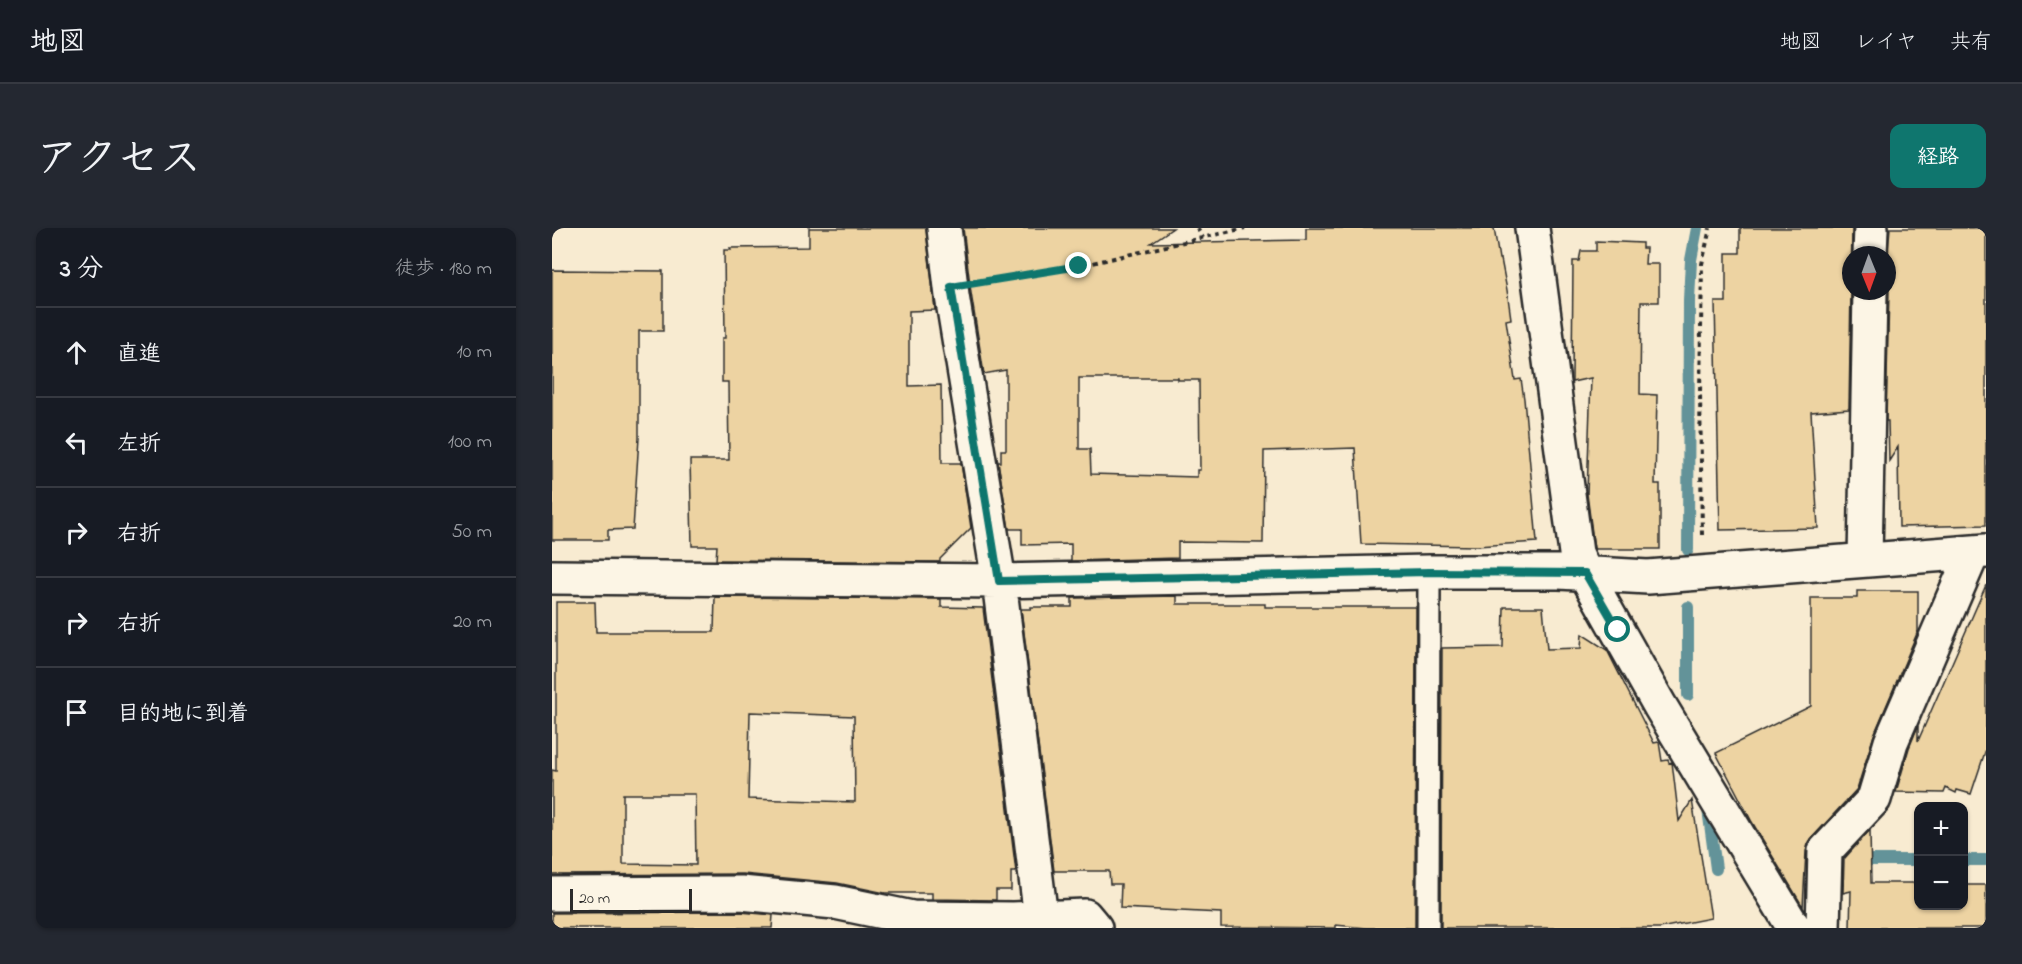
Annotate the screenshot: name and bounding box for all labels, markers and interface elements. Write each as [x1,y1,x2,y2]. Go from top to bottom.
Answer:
text: 地図 [30,23,86,64]
text: 地図 [1780,28,1822,58]
text: レイヤ [1855,28,1917,58]
text: 共有 [1950,28,1992,58]
button: 経路 [1890,124,1986,188]
text: アクセス [36,130,201,191]
north arrow [1842,246,1896,300]
text: 3 分 [60,251,103,289]
route end [1065,252,1091,278]
text: 徒歩 · 180 m [395,255,492,284]
icon: ahead [60,336,93,369]
text: 10 m [456,338,492,367]
text: 直進 [117,339,161,371]
icon: left [60,426,93,459]
text: 100 m [448,428,492,457]
text: 左折 [117,429,161,461]
icon: right [60,516,93,549]
text: 50 m [451,518,492,547]
text: 右折 [117,519,161,551]
icon: right [60,606,93,639]
text: 20 m [453,608,492,637]
text: 右折 [117,609,161,641]
route start [1604,616,1630,642]
icon: arrive [60,696,93,729]
text: 目的地に到着 [117,699,249,731]
map controls [1914,802,1968,910]
button: + [1914,802,1968,856]
button: − [1914,856,1968,910]
scale bar [570,886,692,914]
text: 20 m [579,887,610,911]

